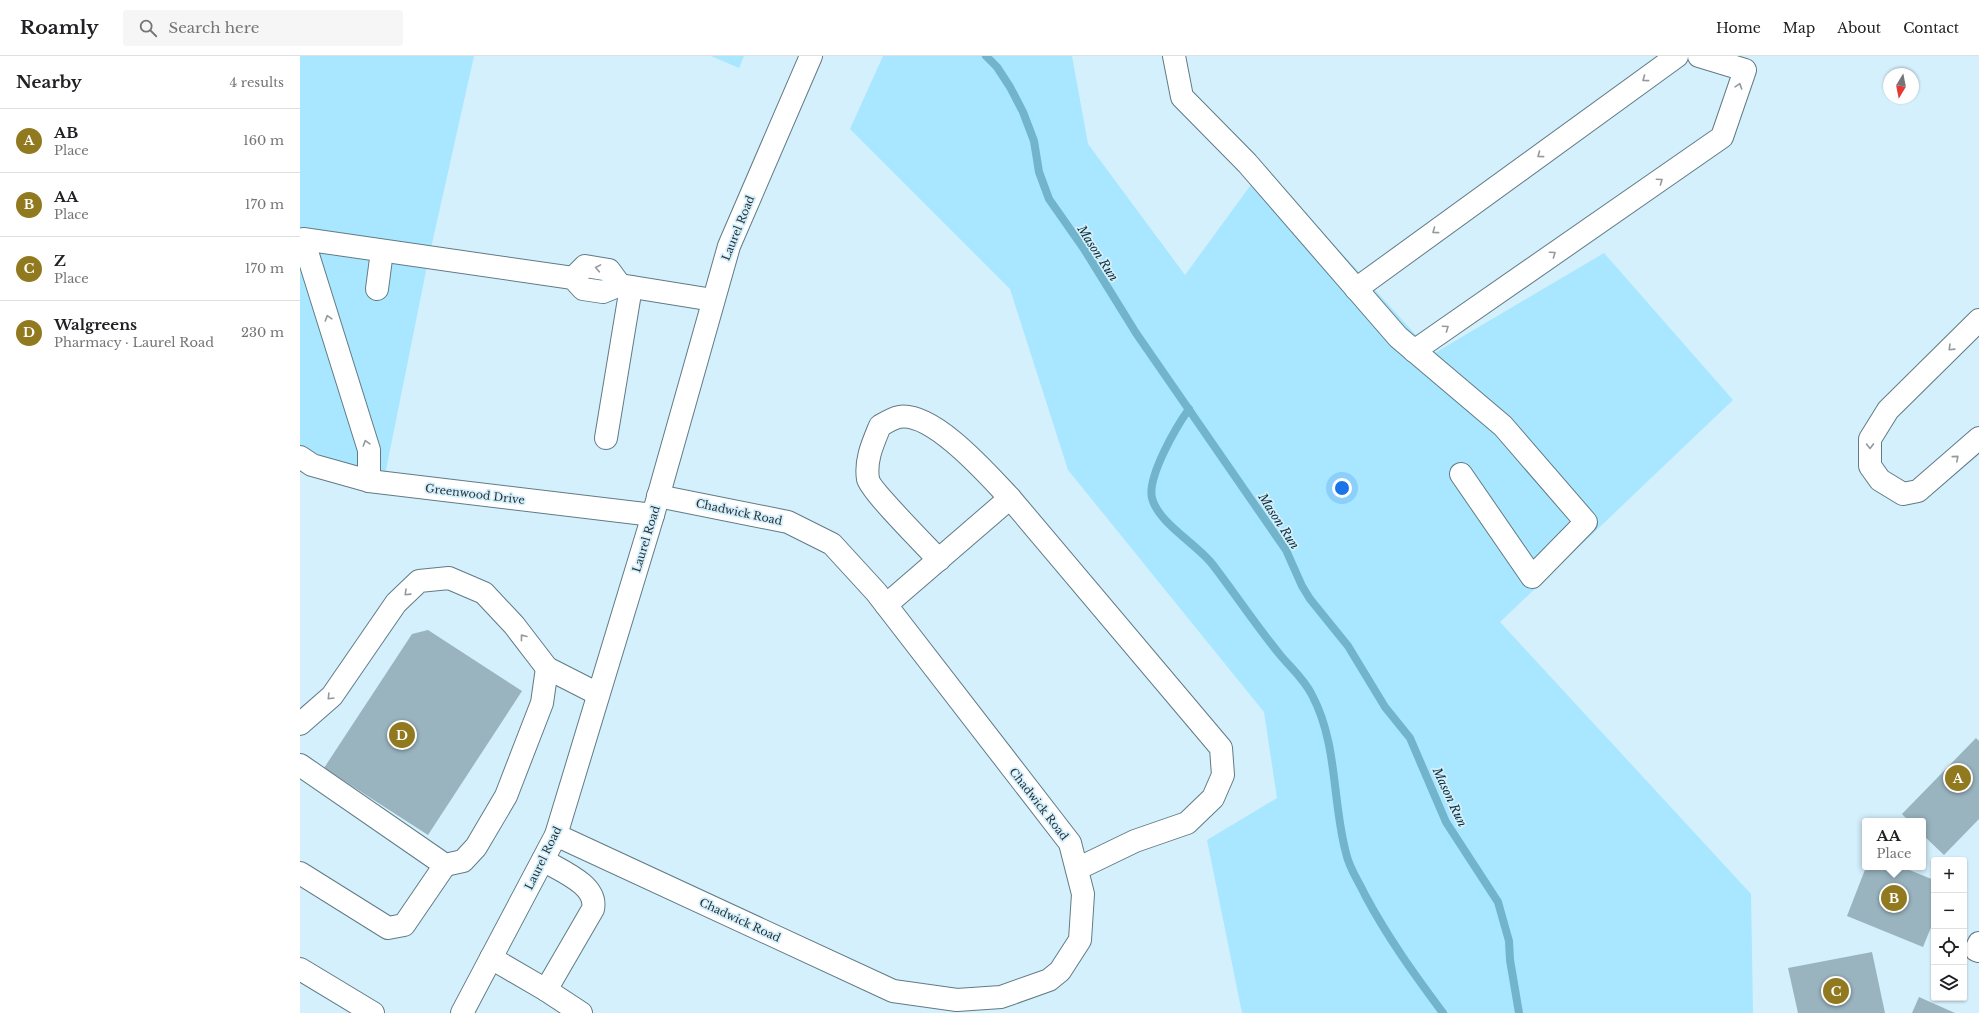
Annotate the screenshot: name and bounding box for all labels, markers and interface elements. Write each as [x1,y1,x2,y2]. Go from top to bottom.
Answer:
search box [123,10,403,46]
text: Roamly [20,16,99,39]
icon: search [137,17,159,39]
text: Search here [169,18,259,37]
text: Home [1716,19,1761,37]
text: Map [1783,19,1815,37]
text: About [1837,19,1881,37]
text: Contact [1903,19,1959,37]
north arrow [1883,68,1919,104]
text: Nearby [16,72,82,93]
text: 4 results [230,74,284,91]
one-way arrow [1643,74,1650,81]
one-way arrow [1734,83,1743,90]
text: AB [54,123,78,142]
text: A [24,132,34,149]
text: 160 m [243,132,284,149]
text: Place [54,142,89,159]
one-way arrow [1537,150,1544,158]
one-way arrow [1656,178,1663,186]
text: AA [54,187,78,206]
street label: Laurel Road [719,193,758,263]
text: B [24,196,34,213]
text: 170 m [245,196,284,213]
text: Place [54,206,89,223]
water label: Mason Run [1074,221,1122,284]
one-way arrow [1432,227,1439,234]
text: Z [54,251,66,270]
one-way arrow [1549,252,1556,259]
text: C [24,260,34,277]
text: 170 m [245,260,284,277]
one-way arrow [595,264,601,273]
text: Place [54,270,89,287]
text: Walgreens [54,315,137,334]
one-way arrow [324,315,333,322]
text: D [23,324,35,341]
text: 230 m [241,324,284,341]
one-way arrow [1442,325,1449,333]
text: Pharmacy · Laurel Road [54,334,214,351]
one-way arrow [1948,343,1956,351]
one-way arrow [362,439,371,446]
one-way arrow [1866,443,1874,449]
one-way arrow [1951,456,1959,463]
your location [1332,478,1352,498]
street label: Greenwood Drive [424,481,526,507]
water label: Mason Run [1255,489,1303,552]
street label: Chadwick Road [695,496,784,528]
street label: Laurel Road [629,503,663,574]
one-way arrow [404,588,412,595]
one-way arrow [521,635,528,642]
one-way arrow [328,692,335,700]
pin: D [389,720,415,750]
pin: A [1945,763,1971,793]
water label: Mason Run [1429,764,1470,829]
street label: Chadwick Road [1006,765,1072,843]
popup [1862,818,1926,870]
street label: Laurel Road [522,823,565,892]
text: AA [1877,826,1901,845]
text: Place [1877,845,1911,862]
map controls [1931,857,1967,1001]
button: + [1931,857,1967,893]
pin: B [1881,883,1907,913]
button: − [1931,893,1967,929]
street label: Chadwick Road [697,895,783,945]
button: locate [1931,929,1967,965]
button: layers [1931,965,1967,1001]
pin: C [1823,976,1849,1006]

